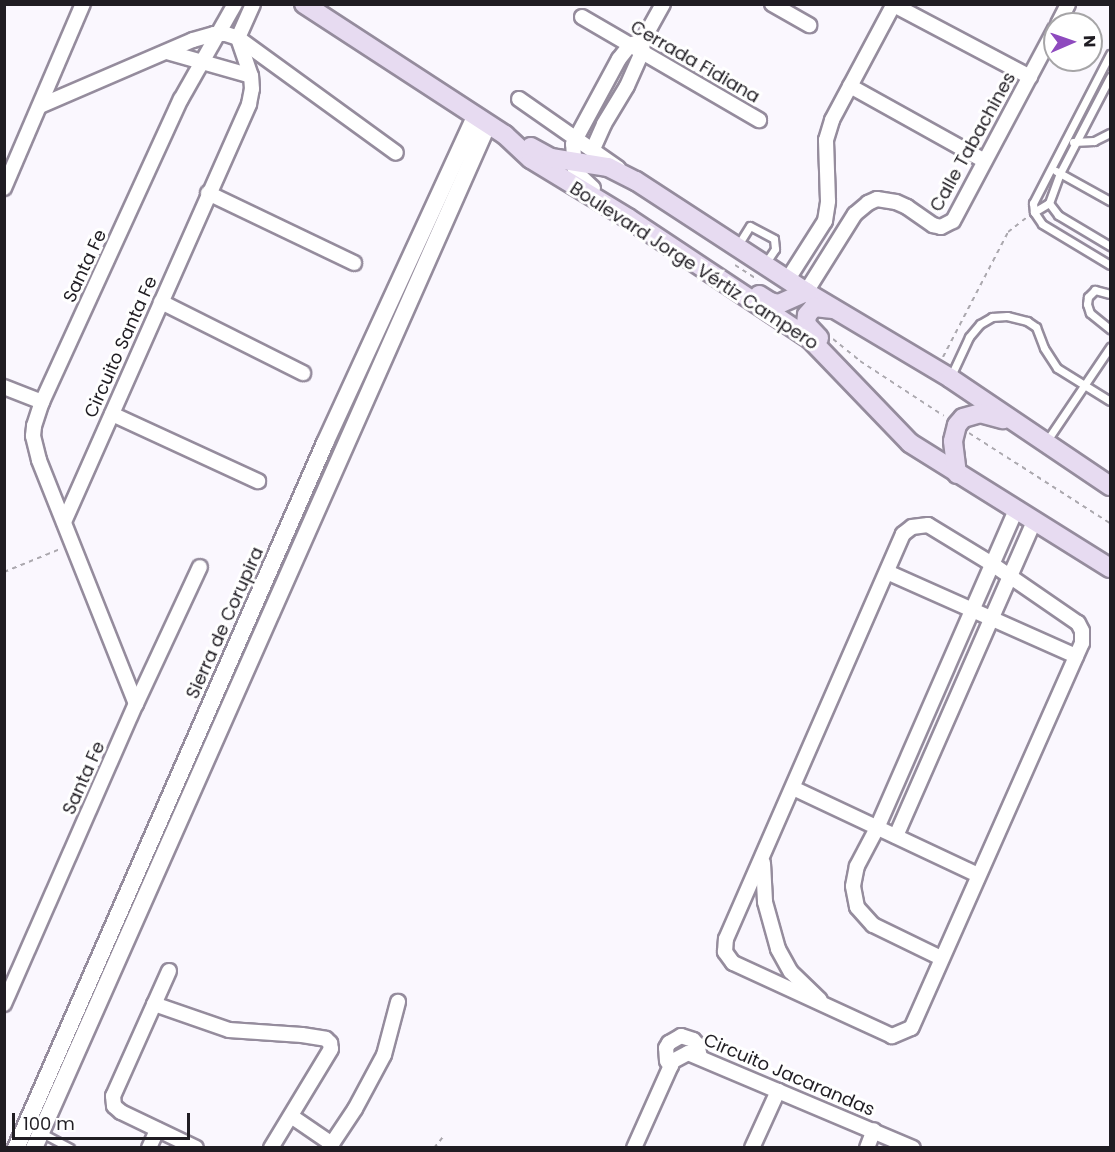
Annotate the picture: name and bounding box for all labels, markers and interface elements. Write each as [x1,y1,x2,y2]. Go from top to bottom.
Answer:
north arrow [1043,12,1103,72]
street label: Cerrada Fidiana [626,16,764,108]
text: N [1078,35,1101,48]
street label: Calle Tabachines [926,69,1020,215]
street label: Boulevard Jorge Vértiz Campero [566,178,822,354]
street label: Santa Fe [59,226,111,306]
street label: Circuito Santa Fe [80,273,162,421]
street label: Sierra de Corupira [182,544,268,702]
street label: Santa Fe [58,738,110,818]
street label: Circuito Jacarandas [700,1029,878,1121]
scale bar [15,1101,194,1139]
text: 100 m [23,1111,75,1136]

